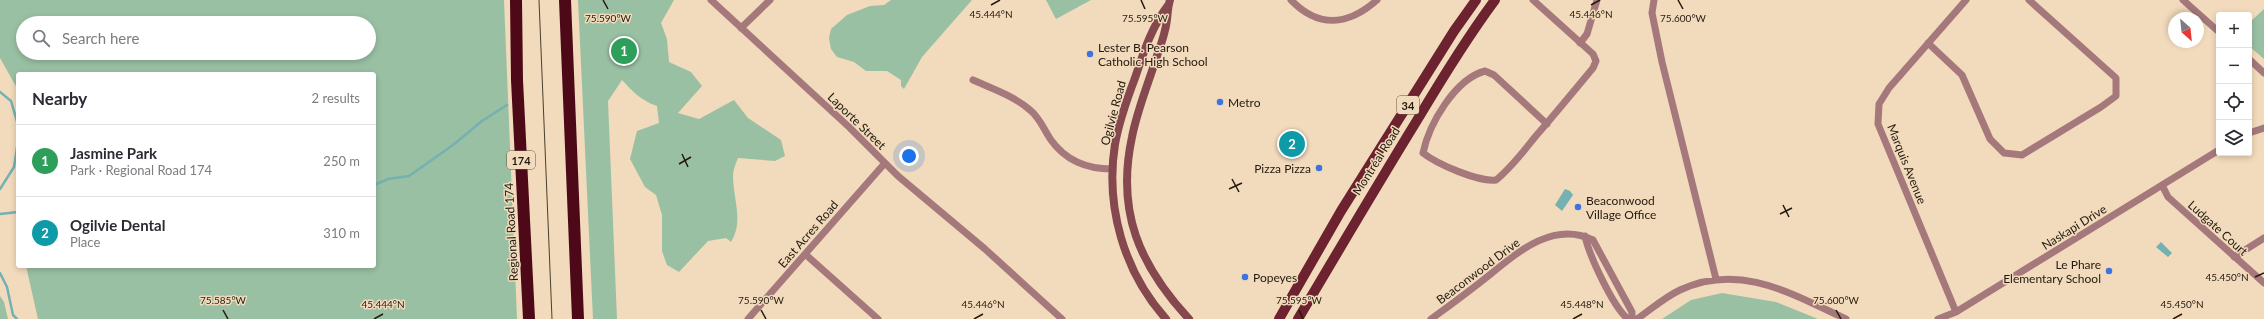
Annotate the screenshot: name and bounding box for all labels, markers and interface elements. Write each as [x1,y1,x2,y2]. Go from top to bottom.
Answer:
text: 45.444°N [969,8,1013,20]
text: 45.446°N [1569,8,1613,20]
text: 75.590°W [585,12,632,24]
text: 75.595°W [1122,12,1169,24]
text: 75.600°W [1660,12,1707,24]
north arrow [2168,12,2204,48]
map controls [2216,12,2252,156]
button: + [2216,12,2252,48]
search box [16,16,376,60]
icon: search [30,27,52,49]
text: Search here [62,29,139,47]
pin: 1 [611,36,637,66]
place label: Lester B. Pearson Catholic High School [1098,40,1208,69]
button: − [2216,48,2252,84]
marker: Lester B. Pearson Catholic High School [1085,49,1095,59]
street label: Ogilvie Road [1097,79,1129,147]
button: locate [2216,84,2252,120]
text: Nearby [32,88,87,109]
street label: Laporte Street [825,89,890,153]
text: 2 results [312,90,360,106]
place label: Metro [1228,95,1261,110]
road number: 34 [1397,96,1419,114]
marker: Metro [1215,97,1225,107]
button: layers [2216,120,2252,156]
street label: Marquis Avenue [1884,122,1930,206]
street label: Montréal Road [1349,124,1403,198]
pin: 2 [1279,129,1305,159]
text: Jasmine Park [70,144,157,162]
your location [899,146,919,166]
road number: 174 [507,151,535,169]
text: 1 [41,153,49,169]
text: 250 m [323,153,360,169]
place label: Pizza Pizza [1254,161,1311,176]
text: Park · Regional Road 174 [70,162,212,178]
marker: Pizza Pizza [1314,163,1324,173]
street label: Regional Road 174 [501,182,521,282]
place label: Beaconwood Village Office [1586,193,1656,222]
street label: East Acres Road [775,197,841,271]
street label: Ludgate Court [2185,197,2251,259]
street label: Naskapi Drive [2039,201,2109,253]
marker: Beaconwood Village Office [1573,202,1583,212]
text: Ogilvie Dental [70,216,165,234]
text: 2 [41,225,49,241]
text: 310 m [323,225,360,241]
text: Place [70,234,100,250]
street label: Beaconwood Drive [1433,235,1523,307]
place label: Le Phare Elementary School [2003,257,2101,286]
marker: Le Phare Elementary School [2104,266,2114,276]
place label: Popeyes [1253,270,1297,285]
text: 45.450°N [2205,271,2249,283]
marker: Popeyes [1240,272,1250,282]
text: 75.585°W [200,294,247,306]
text: 75.590°W [738,294,785,306]
text: 75.595°W [1276,294,1323,306]
text: 75.600°W [1813,294,1860,306]
text: 45.444°N [361,298,405,310]
text: 45.446°N [961,298,1005,310]
text: 45.448°N [1560,298,1604,310]
text: 45.450°N [2160,298,2204,310]

